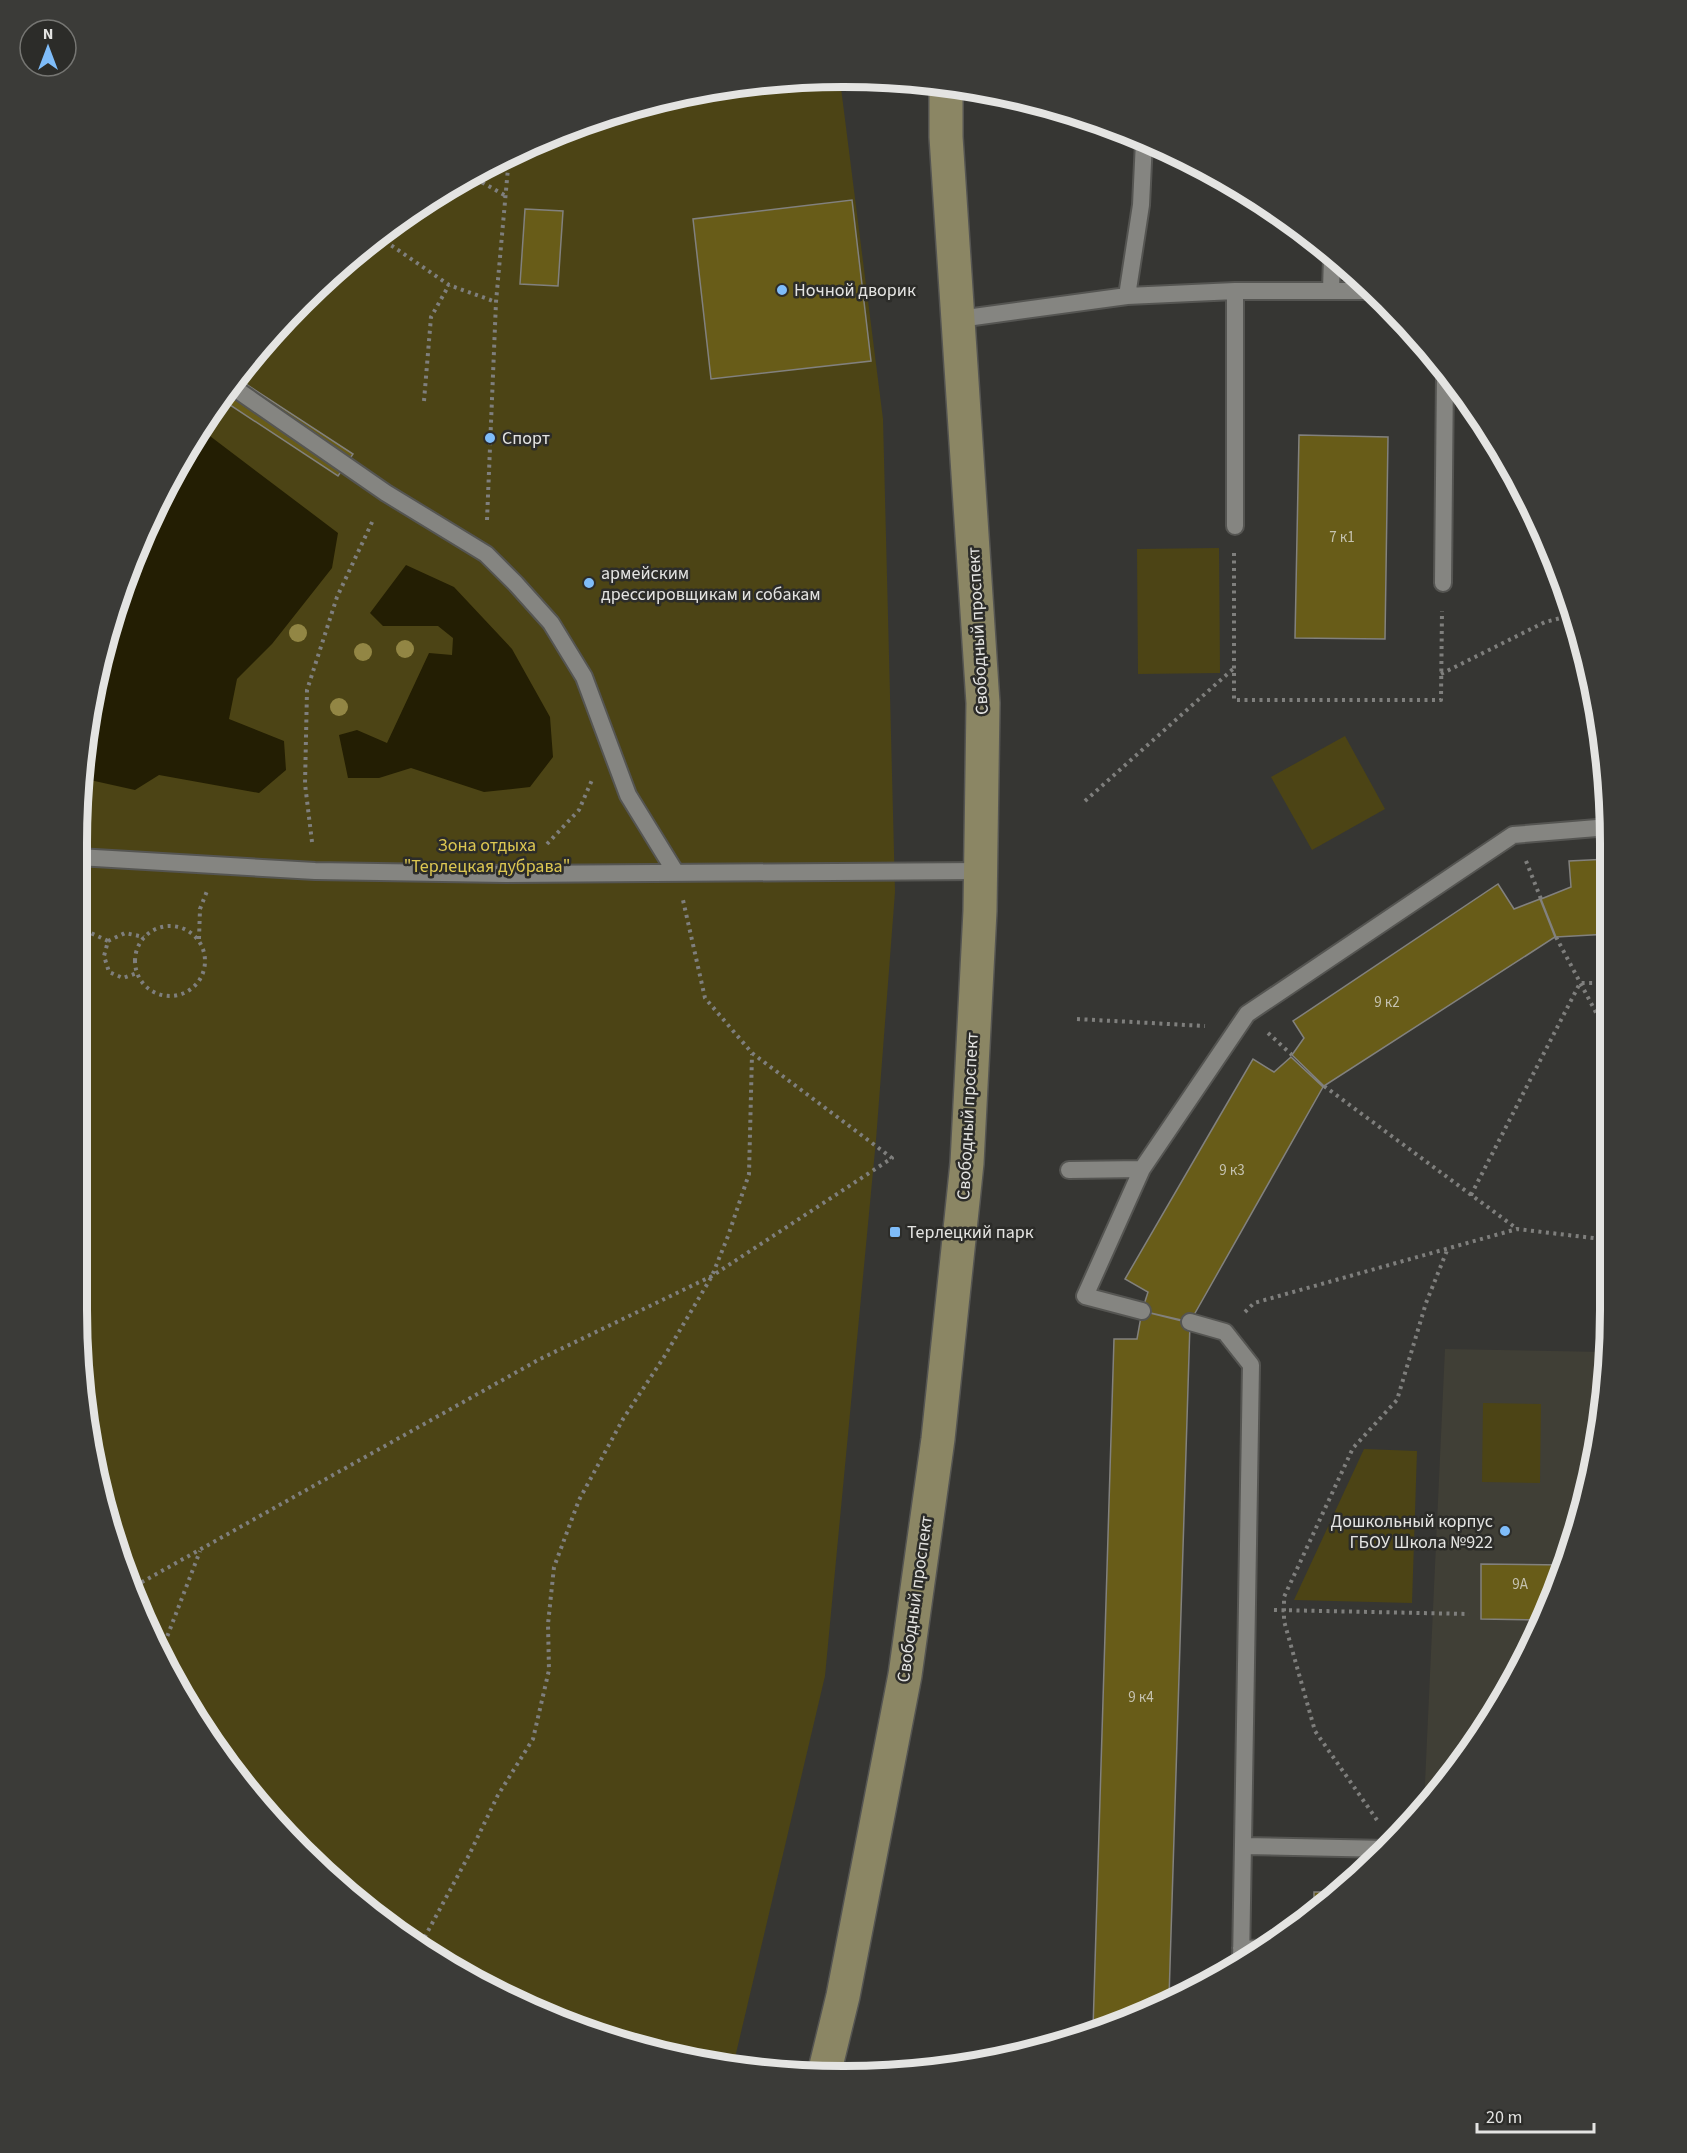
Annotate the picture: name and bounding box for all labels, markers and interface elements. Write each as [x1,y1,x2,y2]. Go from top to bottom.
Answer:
north arrow [18,18,78,78]
text: N [43,23,53,45]
place label: Ночной дворик [794,278,916,303]
marker: Ночной дворик [775,283,789,297]
place label: Спорт [502,426,550,451]
marker: Спорт [483,431,497,445]
house number: 7 к1 [1329,527,1355,548]
street label: Свободный проспект [961,546,995,716]
place label: армейским дрессировщикам и собакам [601,561,821,607]
marker: армейским дрессировщикам и собакам [582,576,596,590]
park label: Зона отдыха "Терлецкая дубрава" [404,833,570,879]
house number: 9 к2 [1374,992,1400,1013]
street label: Свободный проспект [951,1031,985,1201]
house number: 9 к3 [1219,1160,1245,1181]
place label: Терлецкий парк [907,1220,1034,1245]
marker: Терлецкий парк [888,1225,902,1239]
place label: Дошкольный корпус ГБОУ Школа №922 [1331,1509,1493,1555]
street label: Свободный проспект [891,1514,939,1684]
marker: Дошкольный корпус ГБОУ Школа №922 [1498,1524,1512,1538]
house number: 9А [1512,1574,1529,1595]
house number: 9 к4 [1128,1687,1154,1708]
scale bar [1477,2096,1594,2134]
text: 20 m [1486,2105,1522,2130]

